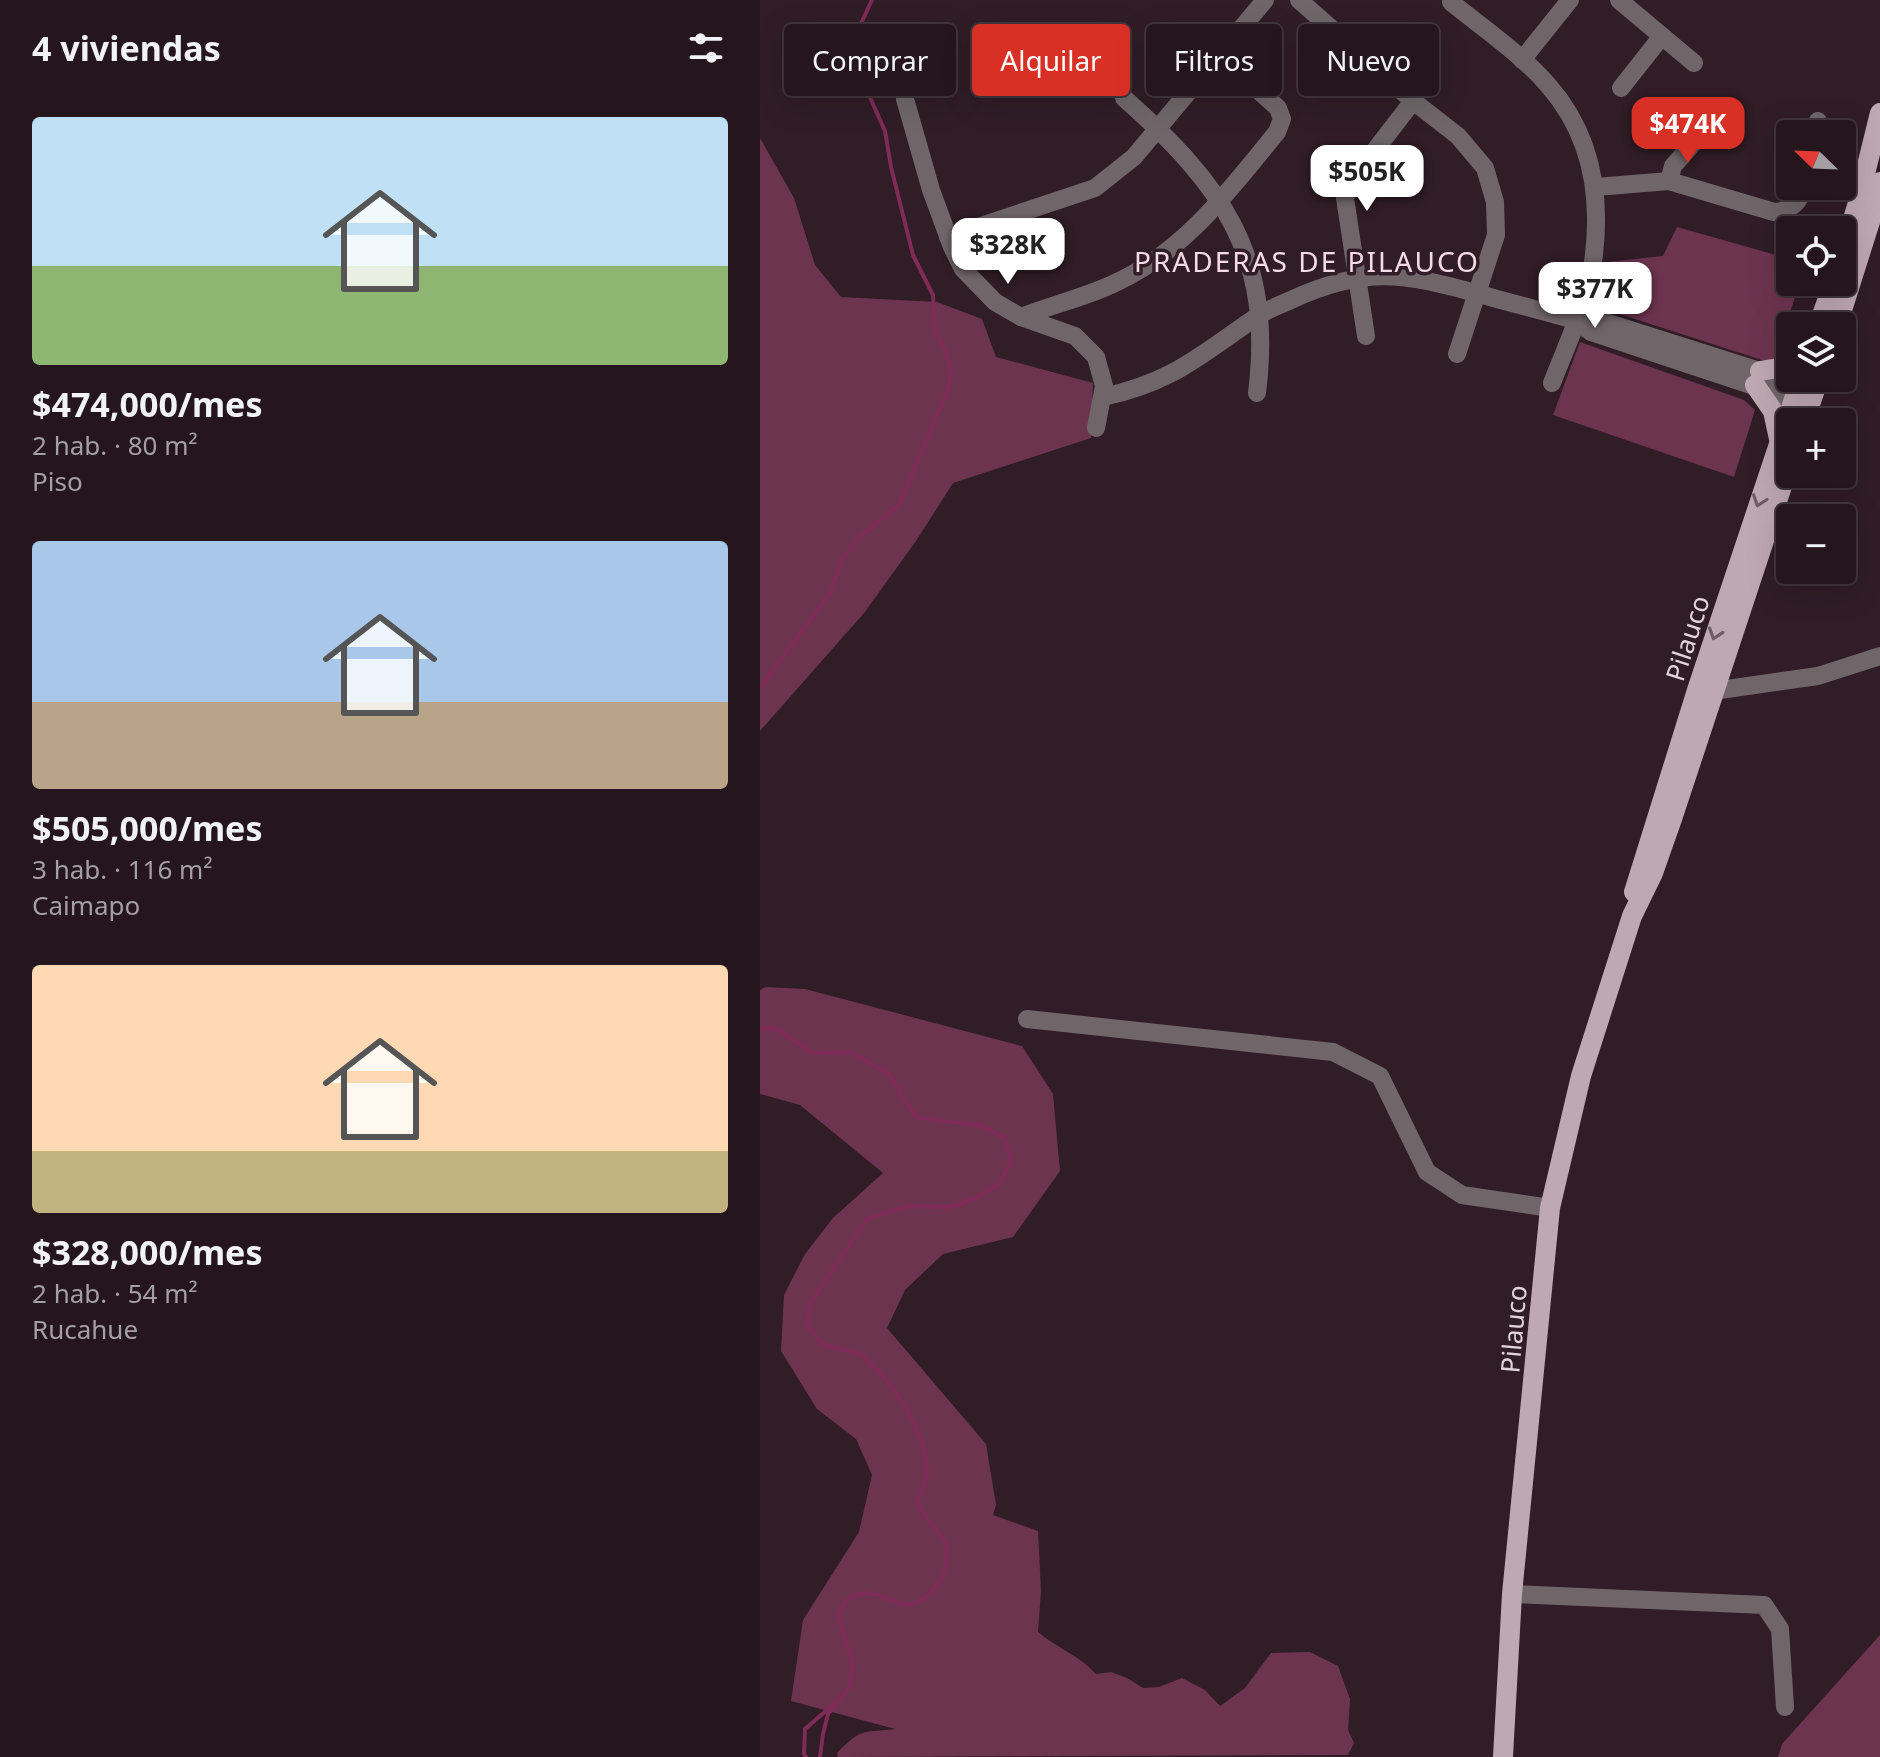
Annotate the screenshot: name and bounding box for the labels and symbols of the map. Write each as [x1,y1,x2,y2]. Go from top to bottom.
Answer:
pin: $474K [1632,97,1744,165]
north arrow [1776,120,1856,200]
pin: $505K [1311,145,1423,213]
pin: $328K [952,218,1064,286]
district label: PRADERAS DE PILAUCO [1134,242,1480,280]
pin: $377K [1539,262,1651,330]
one-way arrow [1753,493,1769,507]
street label: Pilauco [1656,591,1718,685]
one-way arrow [1709,626,1725,640]
street label: Pilauco [1491,1284,1535,1374]

